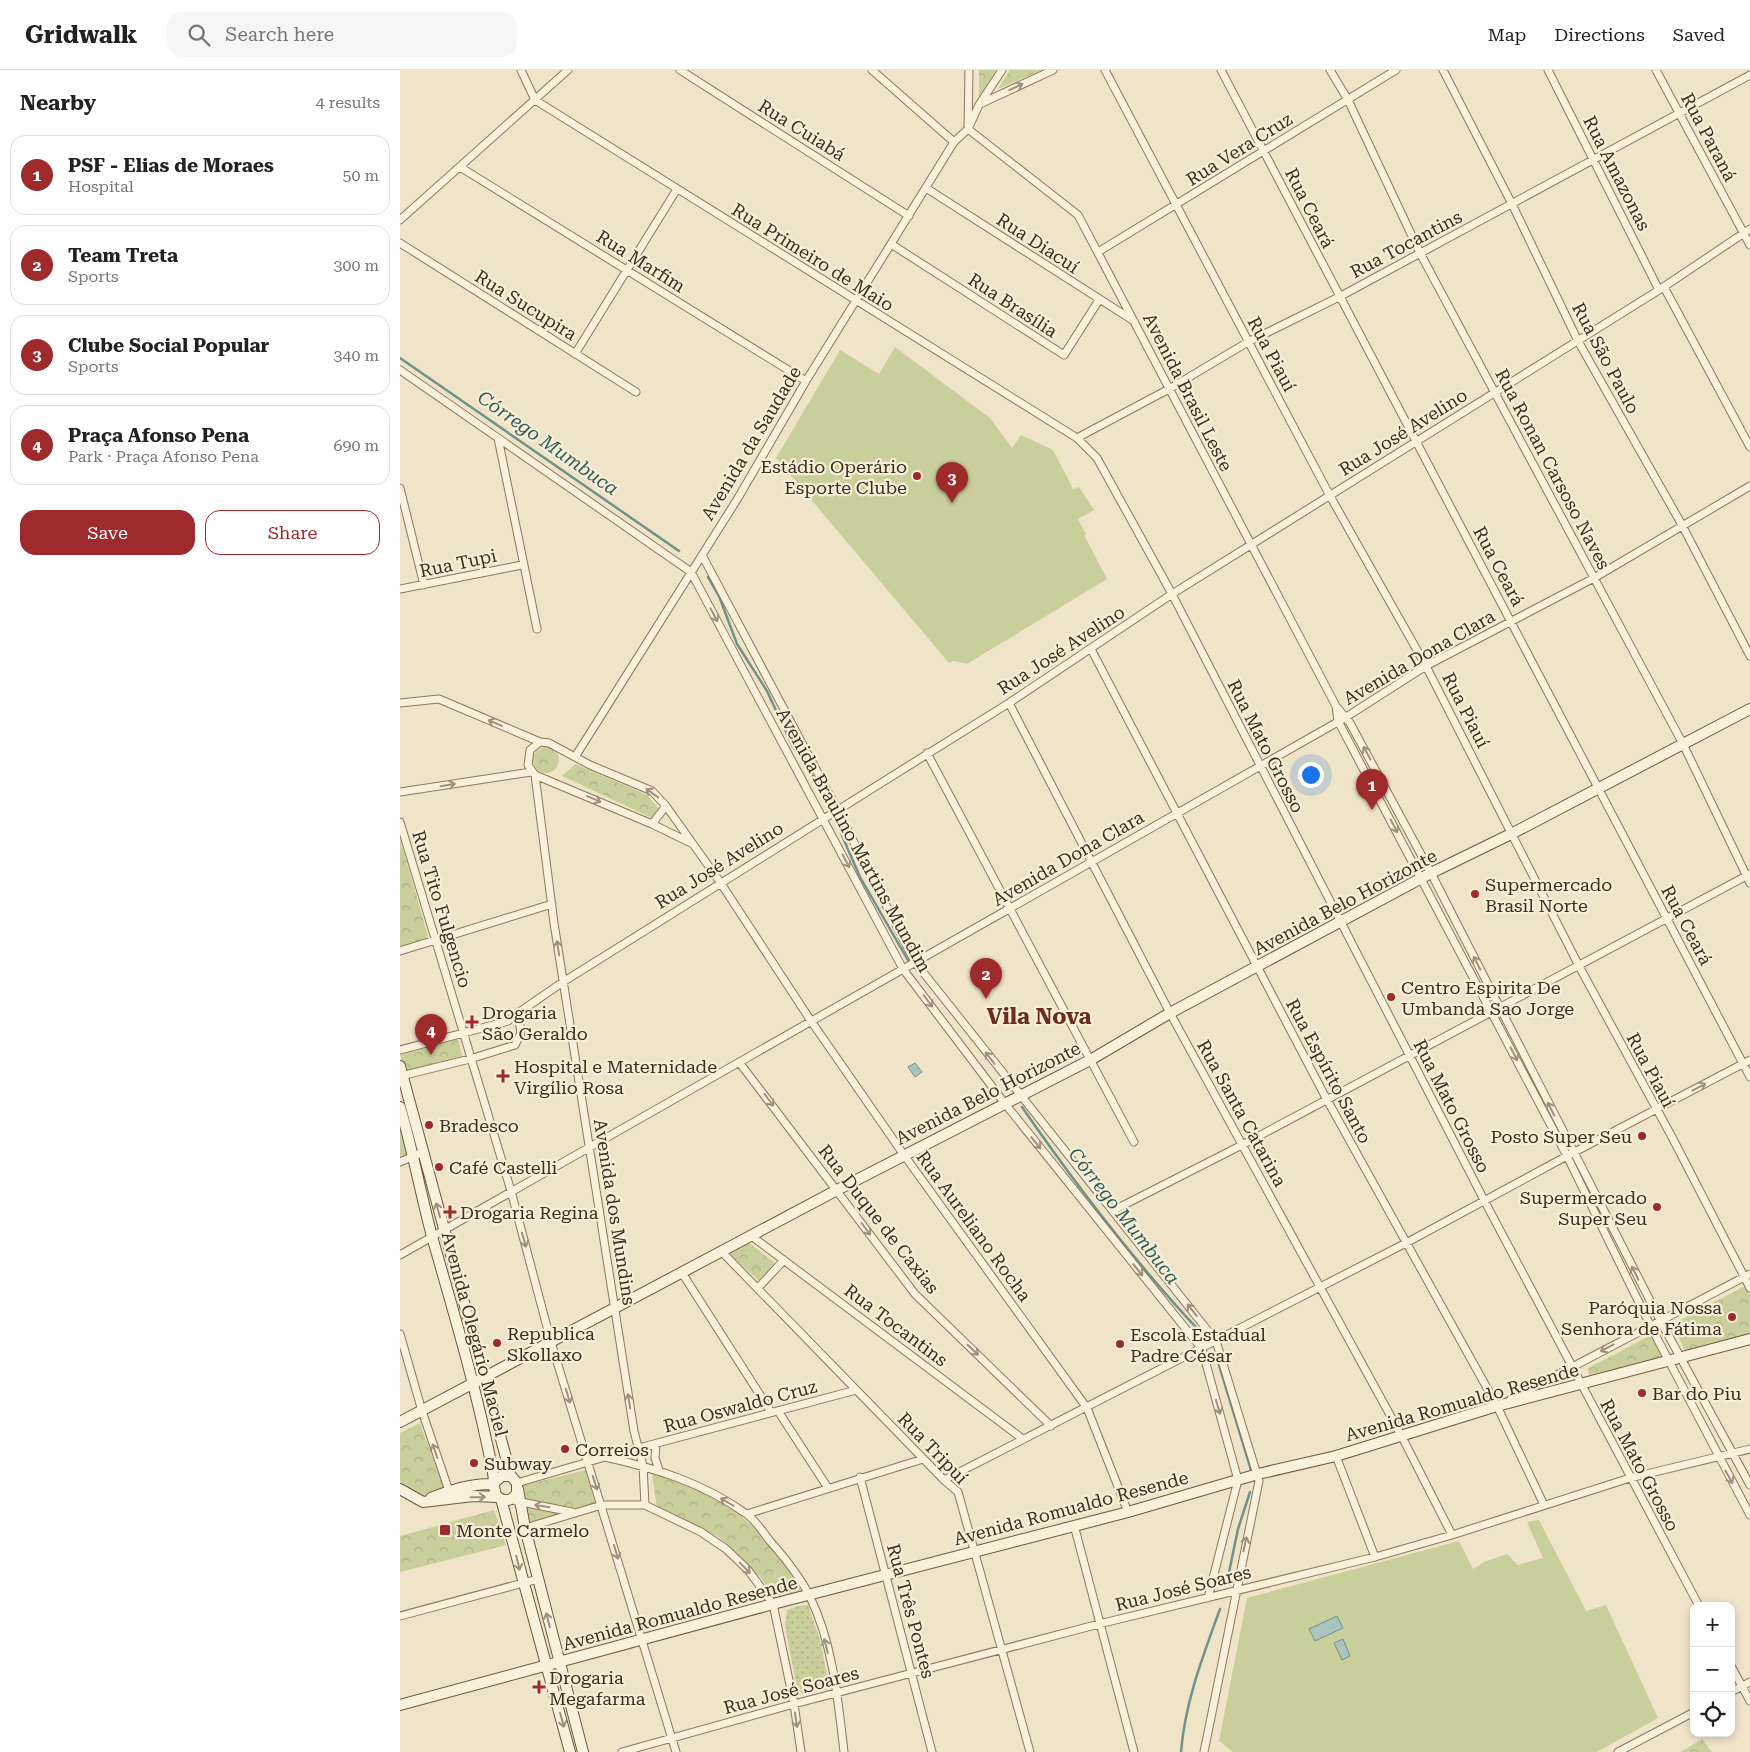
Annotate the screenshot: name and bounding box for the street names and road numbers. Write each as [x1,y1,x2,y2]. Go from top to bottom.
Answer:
street label: Rua Paraná [1677,89,1741,185]
street label: Rua Cuiabá [755,95,850,165]
street label: Rua Vera Cruz [1182,108,1296,190]
street label: Rua Amazonas [1579,112,1655,234]
street label: Rua Ceará [1281,164,1339,252]
street label: Rua Primeiro de Maio [728,199,898,315]
street label: Rua Tocantins [1346,206,1466,282]
street label: Rua Diacuí [993,209,1083,278]
street label: Rua Marfim [593,225,689,297]
street label: Rua Sucupira [471,265,581,345]
street label: Rua Brasília [964,268,1062,342]
street label: Rua São Paulo [1568,299,1644,417]
street label: Avenida Brasil Leste [1139,309,1237,475]
street label: Rua Piauí [1244,313,1301,395]
street label: Avenida da Saudade [697,362,805,524]
street label: Rua Ronan Carsoso Naves [1491,365,1615,573]
street label: Rua José Avelino [1335,384,1471,480]
street label: Rua Ceará [1469,523,1529,610]
street label: Rua Tupi [418,545,499,581]
street label: Rua José Avelino [994,601,1128,699]
street label: Avenida Dona Clara [1340,605,1499,709]
street label: Rua Piauí [1438,669,1494,751]
street label: Rua Mato Grosso [1223,676,1309,816]
street label: Avenida Braulino Martins Mundim [772,704,936,976]
street label: Avenida Dona Clara [989,806,1148,910]
street label: Rua José Avelino [651,817,787,913]
street label: Rua Tito Fulgencio [408,828,476,990]
street label: Avenida Belo Horizonte [1250,845,1440,959]
street label: Rua Ceará [1657,882,1717,969]
street label: Rua Espírito Santo [1282,995,1376,1147]
street label: Rua Piauí [1623,1029,1680,1111]
street label: Rua Santa Catarina [1193,1036,1291,1190]
street label: Rua Mato Grosso [1409,1036,1495,1176]
street label: Avenida Belo Horizonte [892,1037,1084,1149]
street label: Avenida dos Mundins [590,1117,640,1307]
street label: Rua Duque de Caxias [814,1140,944,1298]
street label: Rua Aureliano Rocha [912,1147,1036,1306]
street label: Avenida Olegário Maciel [438,1229,513,1439]
street label: Rua Tocantins [840,1279,952,1371]
street label: Avenida Romualdo Resende [1343,1359,1581,1445]
street label: Rua Oswaldo Cruz [661,1375,819,1437]
street label: Rua Mato Grosso [1596,1395,1684,1535]
street label: Rua Tripuí [894,1408,972,1488]
street label: Avenida Romualdo Resende [951,1467,1191,1549]
street label: Rua Três Pontes [883,1541,939,1681]
street label: Rua José Soares [1113,1561,1253,1615]
street label: Avenida Romualdo Resende [560,1572,800,1654]
street label: Rua José Soares [721,1662,861,1718]

